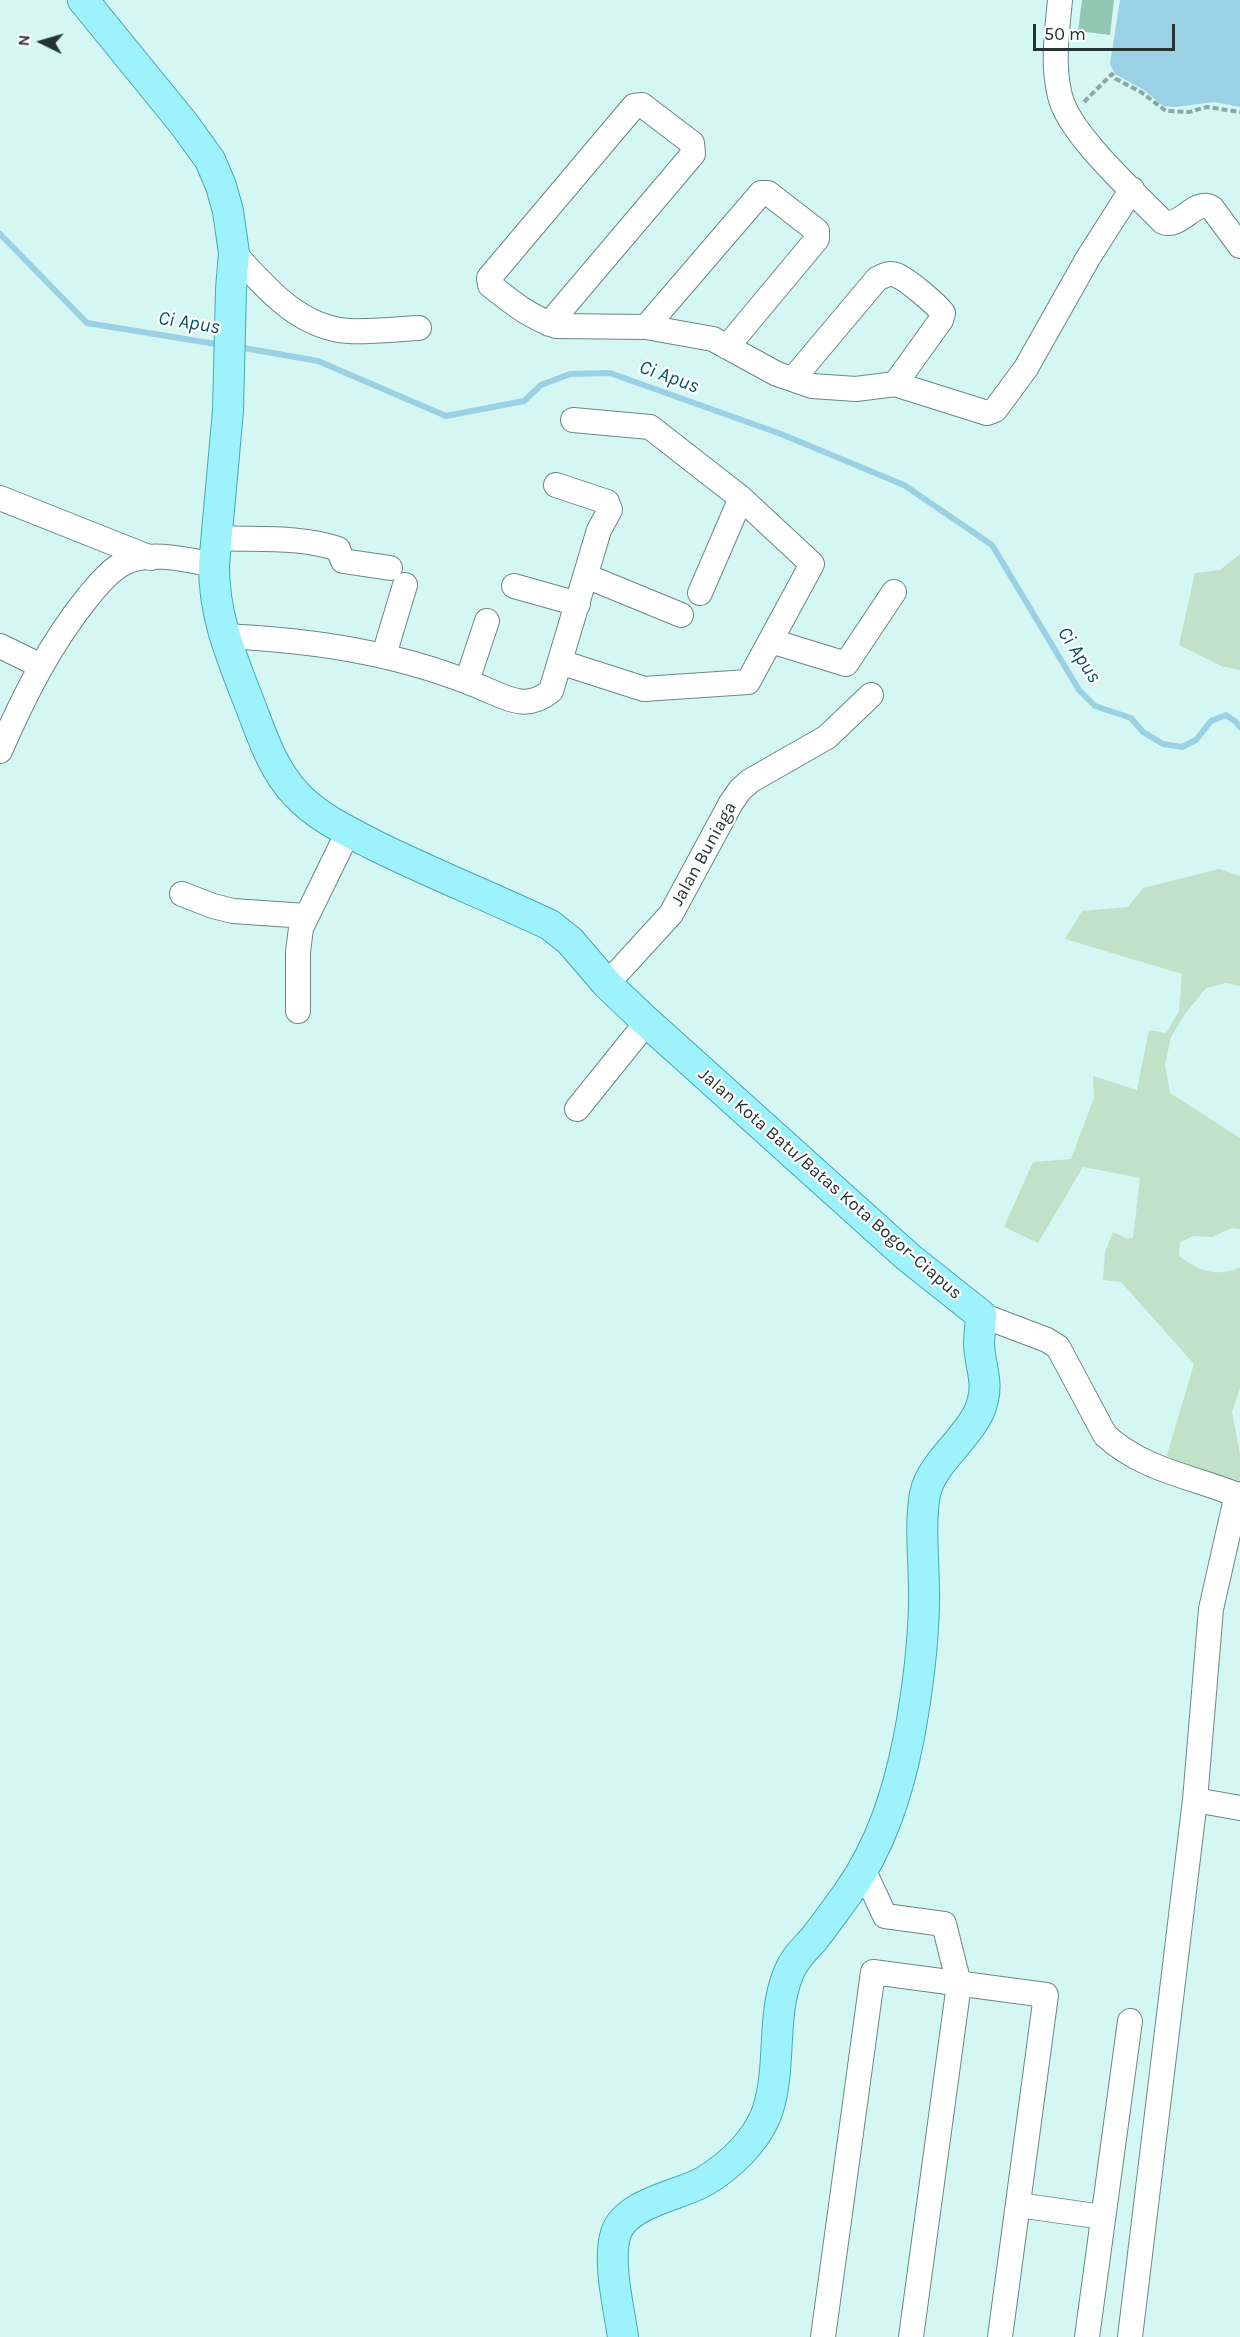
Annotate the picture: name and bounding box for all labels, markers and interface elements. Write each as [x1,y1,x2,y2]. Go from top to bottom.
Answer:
north arrow [12,12,72,72]
scale bar [1036,12,1178,50]
text: 50 m [1044,23,1086,45]
text: N [14,34,34,47]
water label: Ci Apus [156,306,222,340]
water label: Ci Apus [636,355,702,399]
water label: Ci Apus [1052,622,1106,688]
street label: Jalan Buniaga [667,798,741,910]
street label: Jalan Kota Batu/Batas Kota Bogor–Ciapus [694,1064,966,1304]

